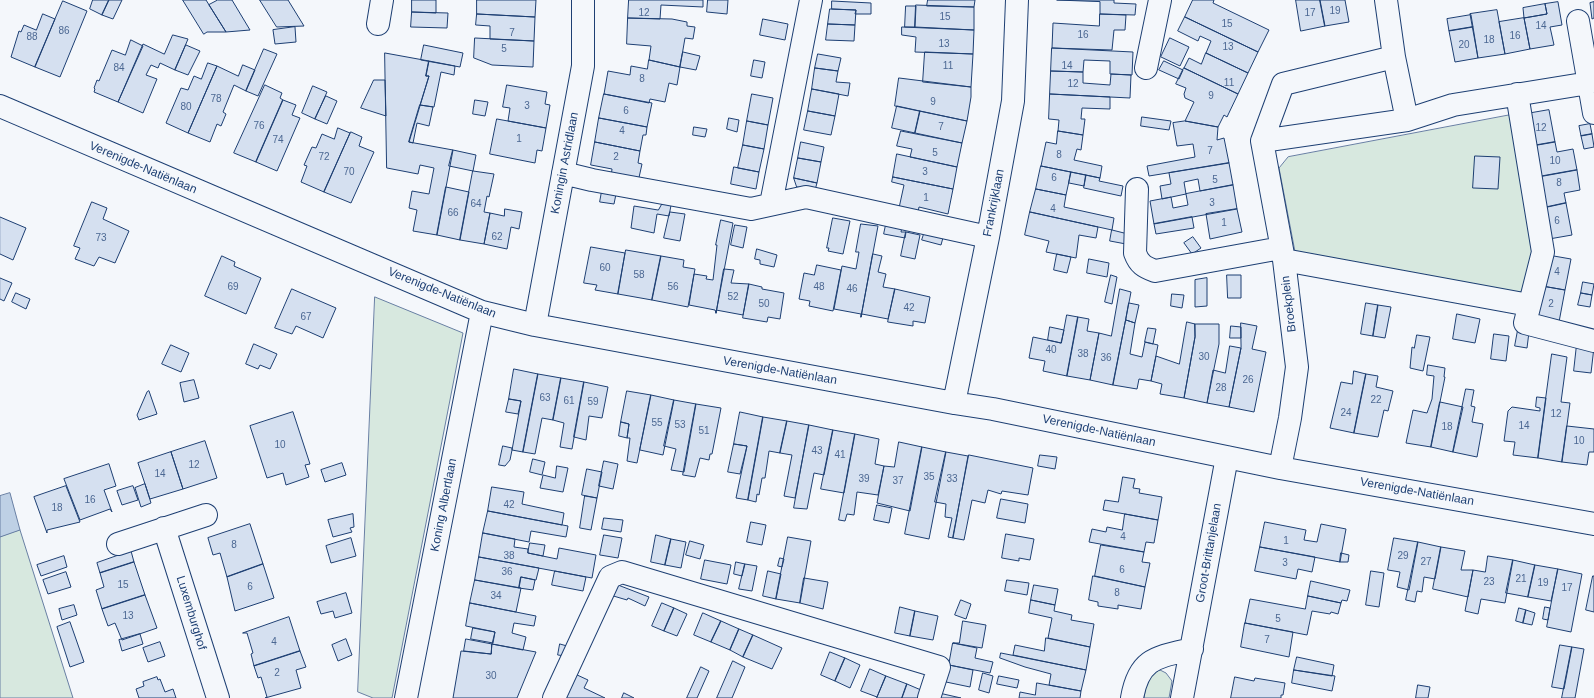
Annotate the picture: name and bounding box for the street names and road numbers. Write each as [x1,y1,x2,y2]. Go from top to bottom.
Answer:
street label: Koningin Astridlaan [548,111,582,215]
street label: Verenigde-Natiënlaan [87,139,199,197]
street label: Frankrijklaan [980,168,1008,238]
street label: Verenigde-Natiënlaan [386,265,498,321]
street label: Broekplein [1278,275,1300,333]
street label: Verenigde-Natiënlaan [722,354,838,388]
street label: Verenigde-Natiënlaan [1041,412,1157,450]
street label: Koning Albertlaan [428,457,460,553]
street label: Verenigde-Natiënlaan [1359,475,1475,509]
street label: Groot-Brittanjelaan [1193,502,1225,604]
street label: Luxemburghof [173,574,209,652]

